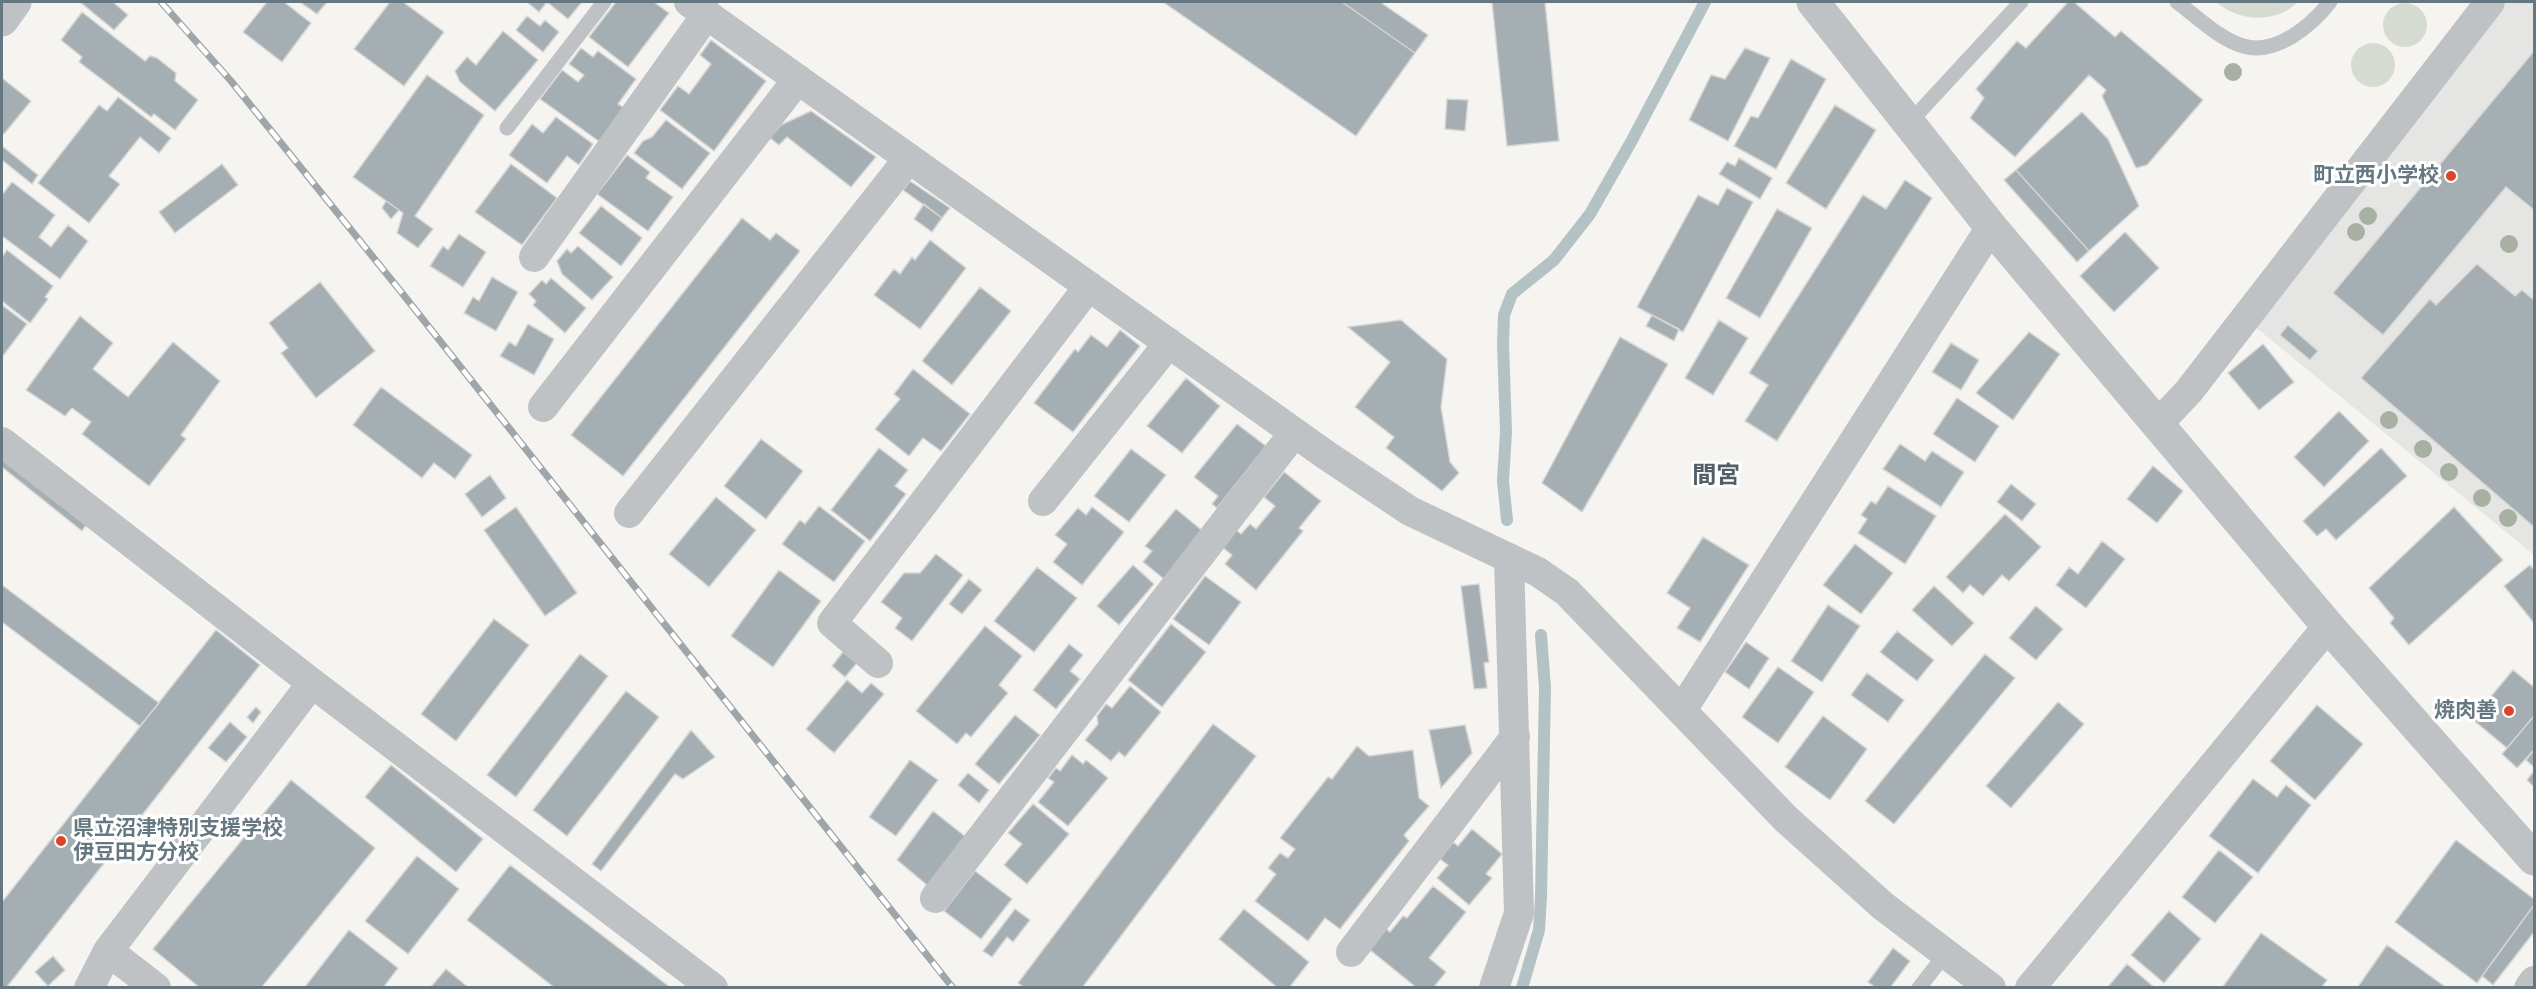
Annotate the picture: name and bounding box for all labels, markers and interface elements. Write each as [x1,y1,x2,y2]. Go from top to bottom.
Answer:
place label: 町立西小学校 [2313,163,2439,189]
marker: 町立西小学校 [2444,169,2458,183]
district label: 間宮 [1692,463,1740,491]
place label: 焼肉善 [2434,698,2497,724]
marker: 焼肉善 [2502,704,2516,718]
place label: 県立沼津特別支援学校 伊豆田方分校 [73,816,283,866]
marker: 県立沼津特別支援学校 伊豆田方分校 [54,834,68,848]

